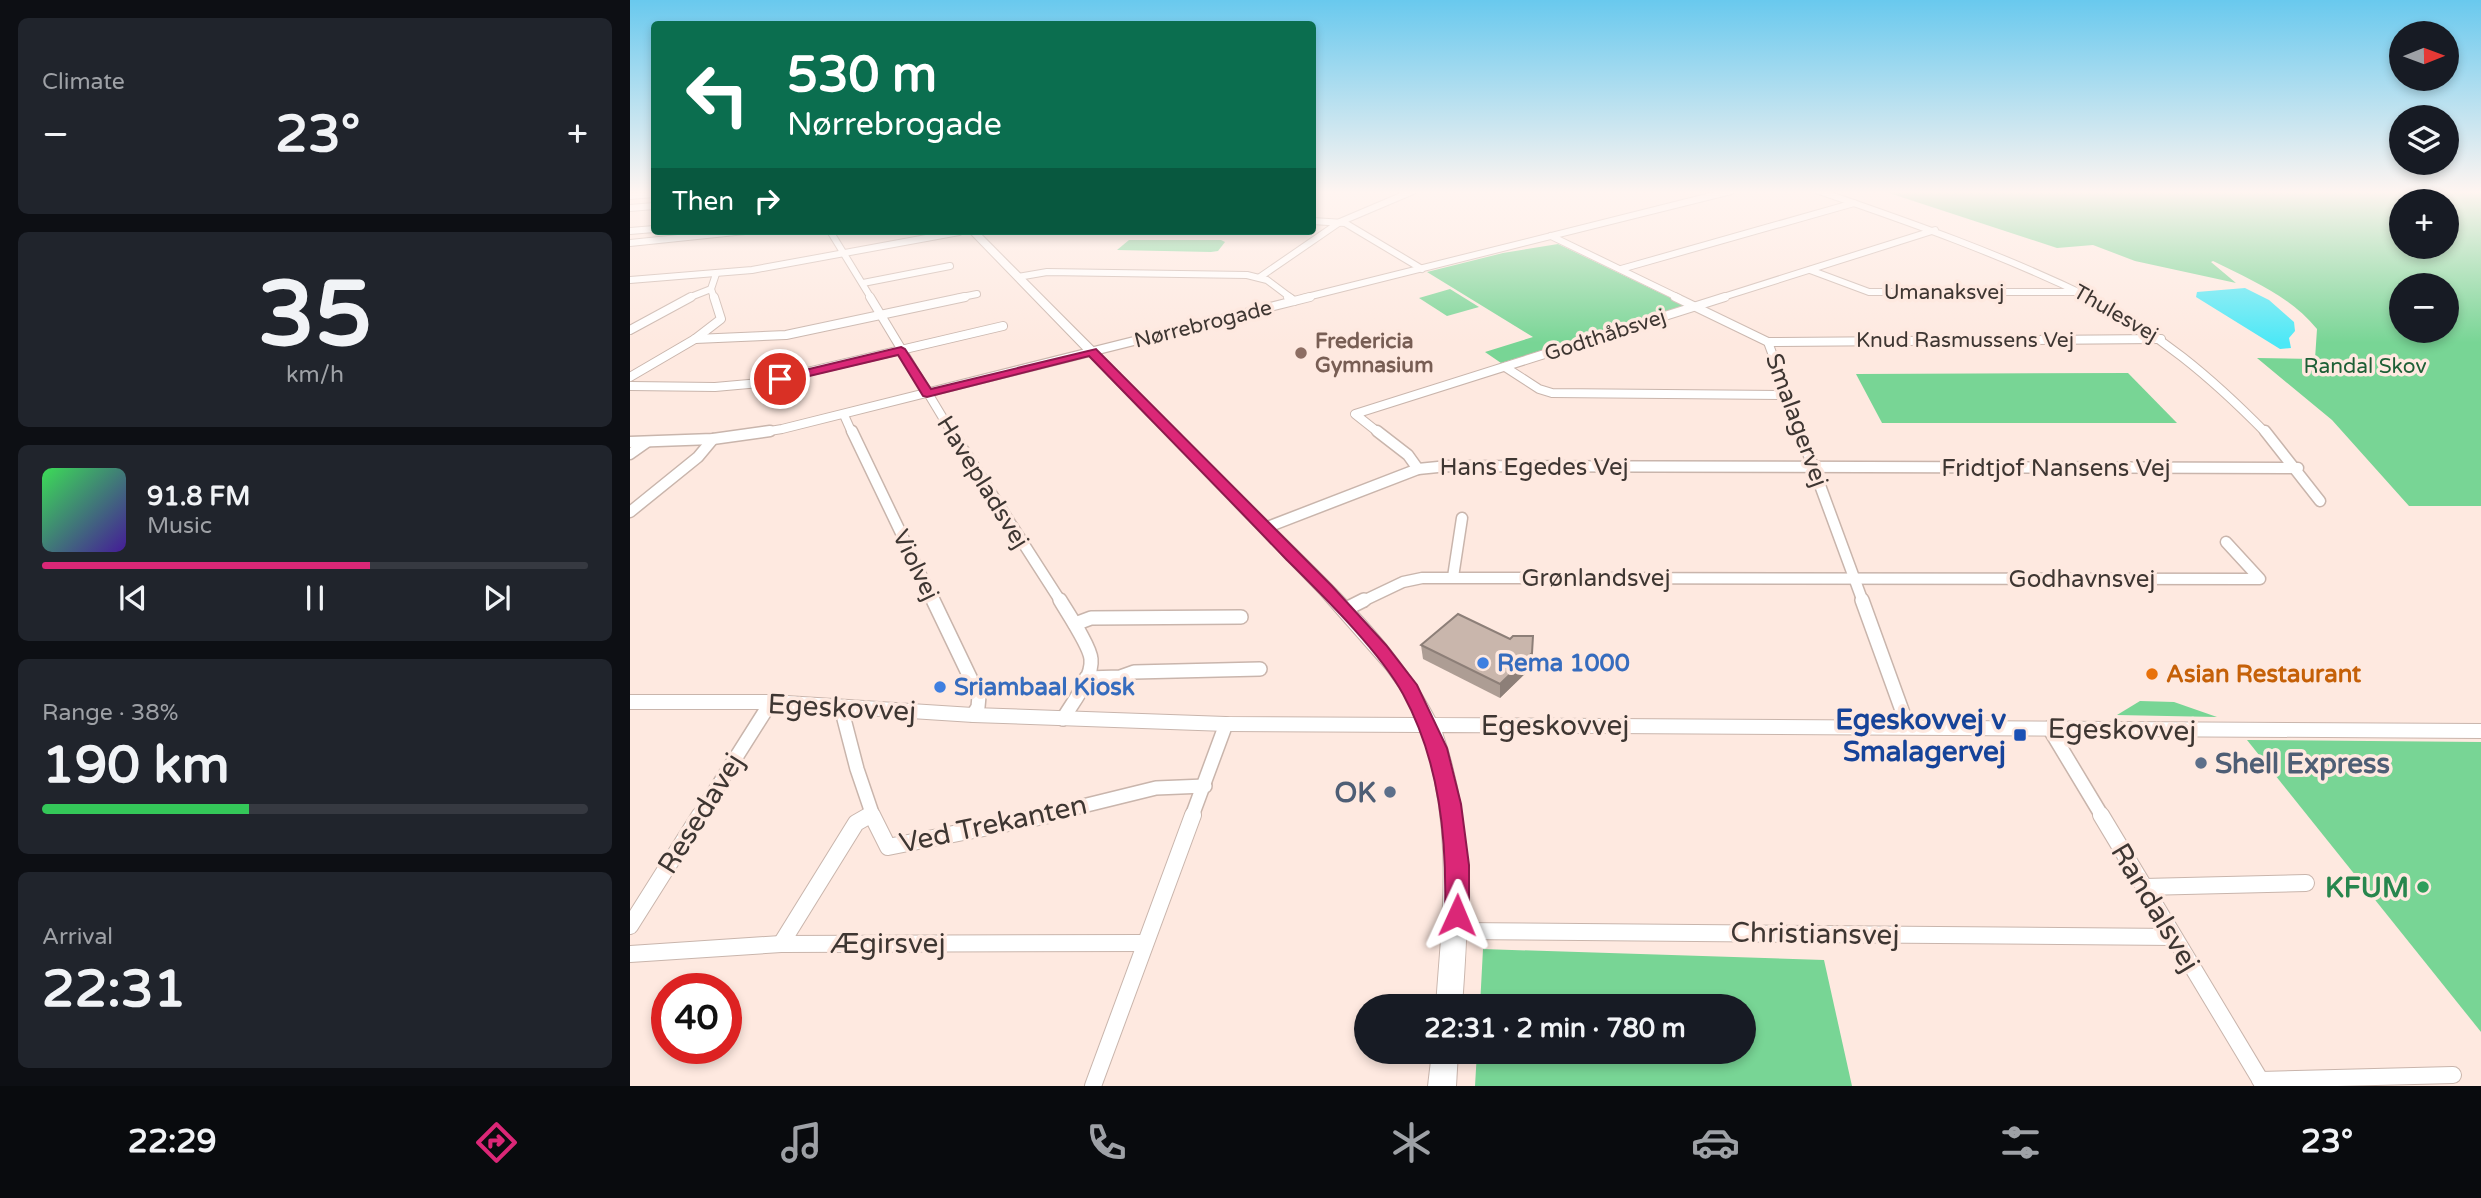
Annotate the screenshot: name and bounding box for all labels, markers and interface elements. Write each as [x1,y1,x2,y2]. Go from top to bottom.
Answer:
north arrow [2389,21,2459,91]
map controls [2389,21,2459,343]
text: 530 m [787,46,937,105]
icon: left [672,49,763,140]
text: Climate [42,68,125,96]
text: 23° [275,103,360,166]
button: layers [2389,105,2459,175]
text: Nørrebrogade [787,106,1002,144]
text: − [42,112,69,158]
text: + [567,112,588,158]
icon: right [748,182,786,220]
text: Then [672,186,734,217]
button: + [2389,189,2459,259]
text: 35 [258,260,372,370]
button: − [2389,273,2459,343]
street label: Thulesvej [2069,279,2162,348]
street label: Umanaksvej [1884,280,2004,305]
street label: Nørrebrogade [1132,295,1275,354]
street label: Godthåbsvej [1541,304,1669,367]
street label: Knud Rasmussens Vej [1856,328,2074,353]
place label: Fredericia Gymnasium [1315,329,1433,378]
marker: Fredericia Gymnasium [1293,345,1309,361]
pin [750,349,810,409]
street label: Smalagervej [1759,350,1834,491]
park label: Randal Skov [2303,354,2427,379]
icon: arrive [761,360,799,398]
text: km/h [286,361,344,389]
street label: Havepladsvej [930,411,1035,554]
street label: Hans Egedes Vej [1439,453,1629,482]
street label: Fridtjof Nansens Vej [1941,454,2171,483]
text: 91.8 FM [147,481,250,512]
text: Music [147,512,212,540]
street label: Violvej [886,525,945,605]
street label: Grønlandsvej [1521,564,1671,593]
street label: Godhavnsvej [2009,565,2155,594]
icon: previous [114,579,152,617]
icon: pause [296,579,334,617]
icon: next [478,579,516,617]
place label: Rema 1000 [1497,649,1630,678]
marker: Rema 1000 [1475,655,1491,671]
place label: Asian Restaurant [2166,660,2362,689]
marker: Asian Restaurant [2144,666,2160,682]
place label: Sriambaal Kiosk [954,673,1135,702]
marker: Sriambaal Kiosk [932,679,948,695]
street label: Egeskovvej [767,687,917,729]
text: Range · 38% [42,699,178,727]
place label: Egeskovvej v Smalagervej [1835,703,2006,769]
street label: Egeskovvej [1481,709,1629,743]
street label: Egeskovvej [2047,712,2197,748]
marker: Egeskovvej v Smalagervej [2012,727,2028,743]
text: 190 km [42,734,230,797]
street label: Resedavej [650,747,751,880]
place label: Shell Express [2215,747,2390,781]
marker: Shell Express [2193,755,2209,771]
place label: OK [1335,776,1376,810]
marker: OK [1382,784,1398,800]
street label: Ved Trekanten [896,787,1090,860]
street label: Randalsvej [2103,837,2207,978]
place label: KFUM [2325,871,2409,905]
position arrow [1420,878,1494,952]
marker: KFUM [2415,879,2431,895]
street label: Christiansvej [1730,916,1900,952]
text: Arrival [42,923,113,951]
street label: Ægirsvej [830,927,946,961]
text: 22:31 [42,958,186,1021]
speed limit sign: 40 [651,973,742,1064]
text: 22:31 · 2 min · 780 m [1424,1013,1686,1044]
icon: directions [472,1118,521,1167]
icon: music [777,1118,826,1167]
icon: phone [1082,1118,1131,1167]
icon: climate [1387,1118,1436,1167]
icon: car [1691,1118,1740,1167]
icon: filters [1996,1118,2045,1167]
text: 22:29 [128,1123,217,1161]
text: 23° [2301,1123,2353,1161]

